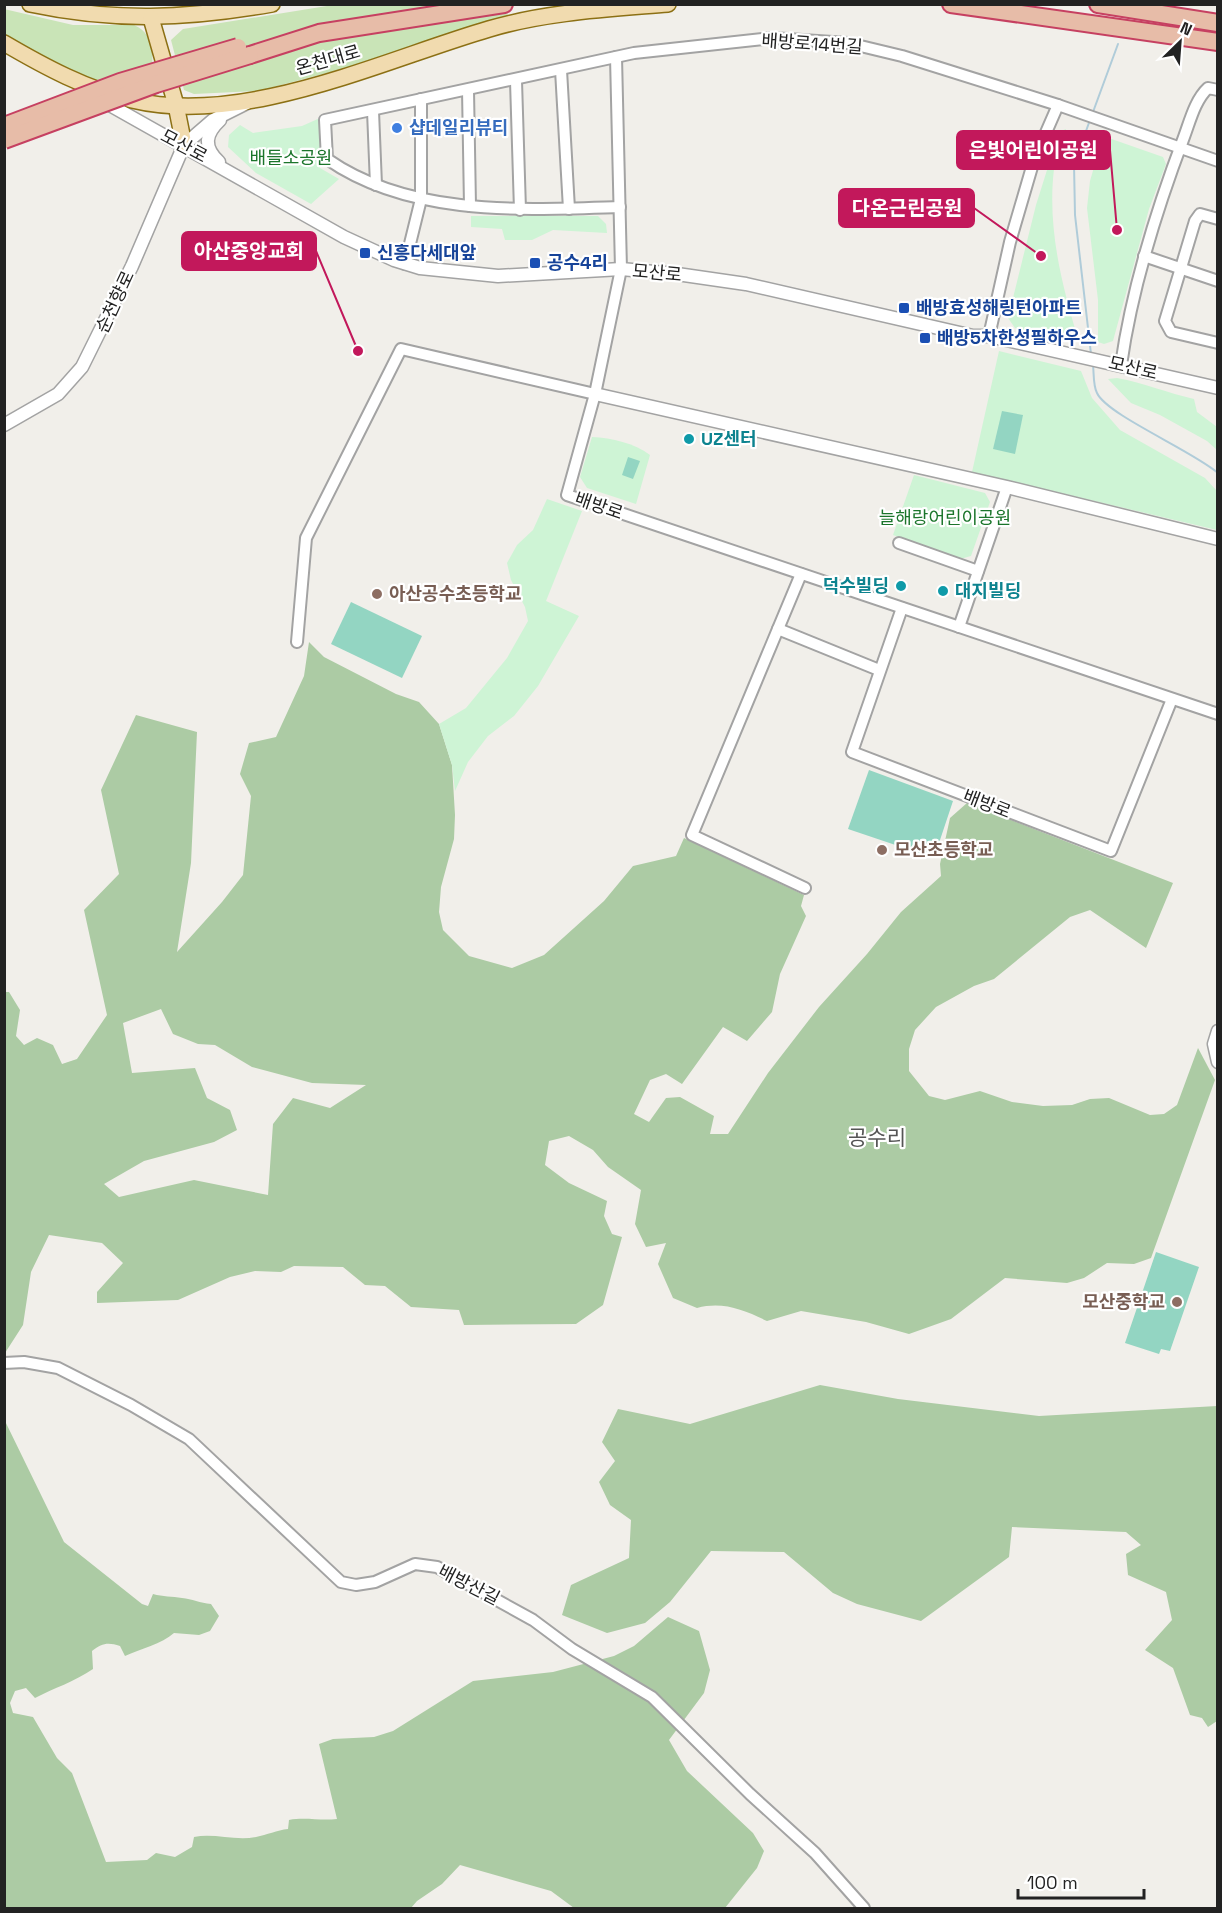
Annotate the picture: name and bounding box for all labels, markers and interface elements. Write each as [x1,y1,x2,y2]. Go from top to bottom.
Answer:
north arrow [1150,12,1210,72]
text: N [1177,17,1195,41]
street label: 배방로14번길 [761,28,864,59]
street label: 온천대로 [293,39,363,80]
place label: 샵데일리뷰티 [409,116,508,139]
marker: 샵데일리뷰티 [390,121,404,135]
street label: 모산로 [157,124,212,167]
callout: 은빛어린이공원 [957,131,1110,169]
text: 은빛어린이공원 [969,137,1097,163]
park label: 배들소공원 [250,146,332,169]
callout: 다온근린공원 [839,189,974,227]
text: 다온근린공원 [852,195,962,221]
callout: 아산중앙교회 [182,232,316,270]
text: 아산중앙교회 [194,238,304,264]
place label: 신흥다세대앞 [377,241,477,264]
marker: 신흥다세대앞 [358,246,372,260]
place label: 공수4리 [547,251,608,274]
marker: 공수4리 [528,256,542,270]
street label: 모산로 [631,259,683,286]
street label: 순천향로 [90,267,139,337]
place label: 배방효성해링턴아파트 [916,296,1082,319]
marker: 배방효성해링턴아파트 [897,301,911,315]
place label: 배방5차한성필하우스 [937,326,1097,349]
marker: 배방5차한성필하우스 [918,331,932,345]
street label: 모산로 [1106,351,1160,384]
place label: UZ센터 [701,427,757,450]
marker: UZ센터 [682,432,696,446]
street label: 배방로 [572,487,626,524]
park label: 늘해랑어린이공원 [879,506,1011,529]
place label: 덕수빌딩 [823,574,889,597]
marker: 덕수빌딩 [894,579,908,593]
place label: 대지빌딩 [955,579,1021,602]
place label: 아산공수초등학교 [389,582,521,605]
marker: 대지빌딩 [936,584,950,598]
marker: 아산공수초등학교 [370,587,384,601]
street label: 배방로 [960,784,1014,823]
place label: 모산초등학교 [894,838,993,861]
marker: 모산초등학교 [875,843,889,857]
district label: 공수리 [848,1124,906,1151]
place label: 모산중학교 [1082,1290,1165,1313]
marker: 모산중학교 [1170,1295,1184,1309]
street label: 배방산길 [434,1559,504,1610]
scale bar [1018,1862,1144,1900]
text: 100 m [1027,1871,1078,1894]

